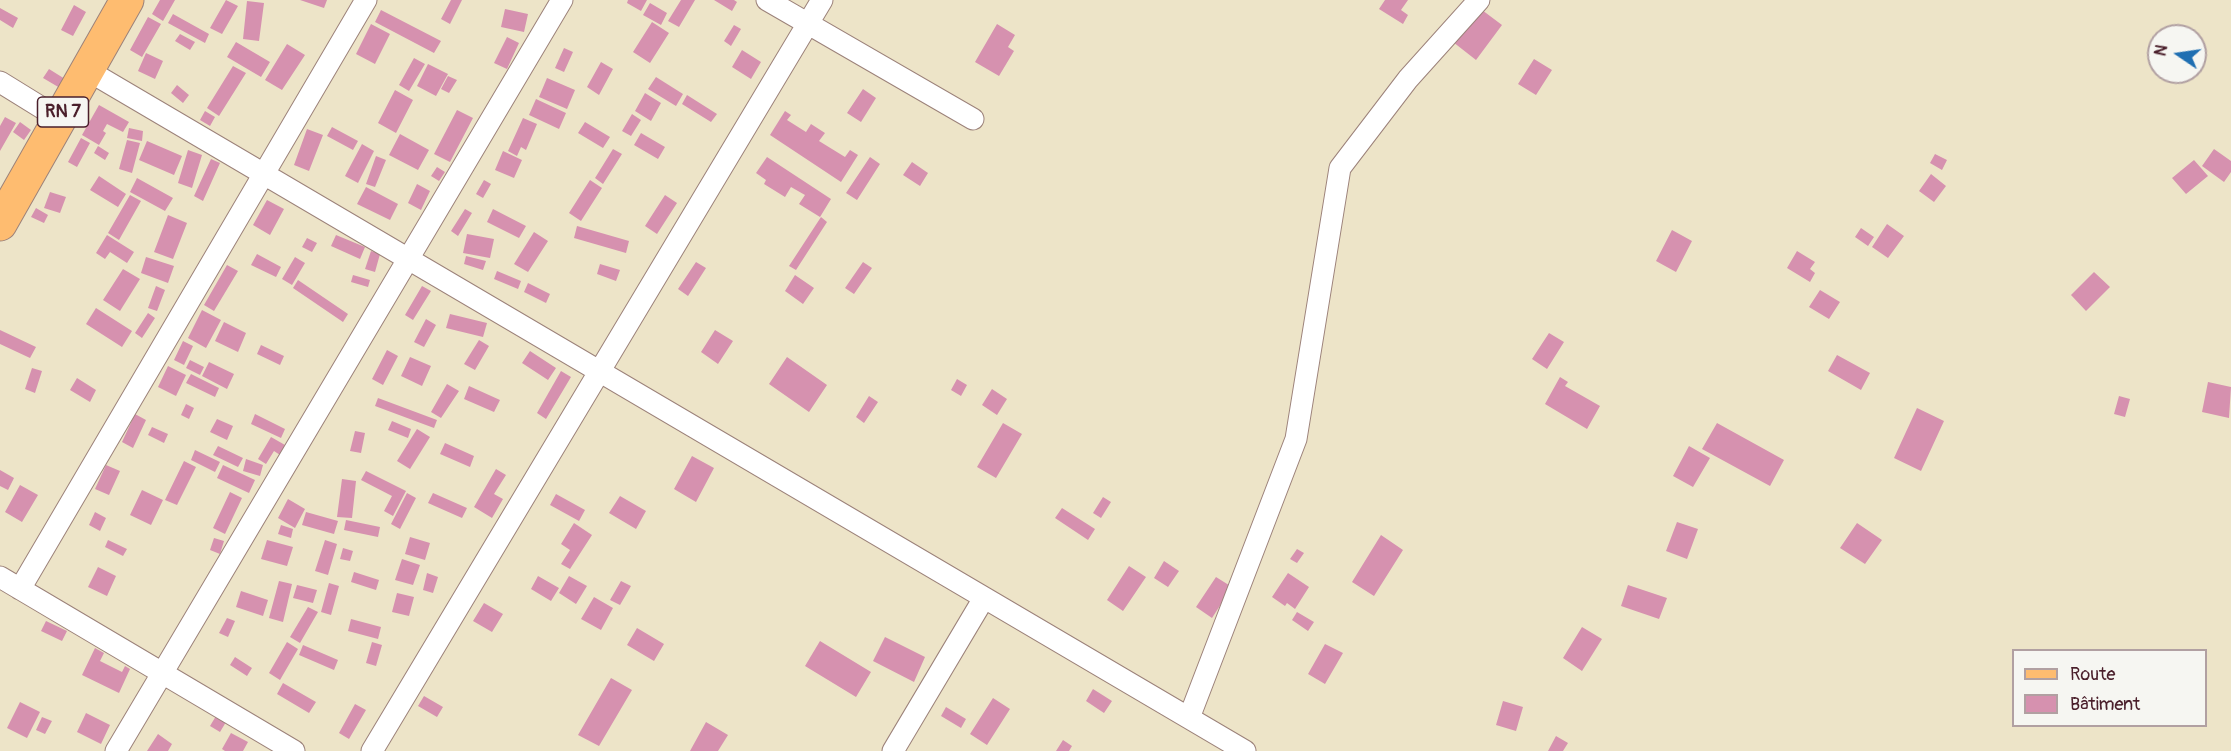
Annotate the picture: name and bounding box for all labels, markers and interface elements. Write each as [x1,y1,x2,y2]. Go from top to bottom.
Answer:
north arrow [2147,24,2207,84]
text: N [2150,43,2172,58]
road number: RN 7 [38,97,88,127]
legend [2012,649,2207,727]
text: Route [2070,663,2115,686]
text: Bâtiment [2070,693,2140,716]

